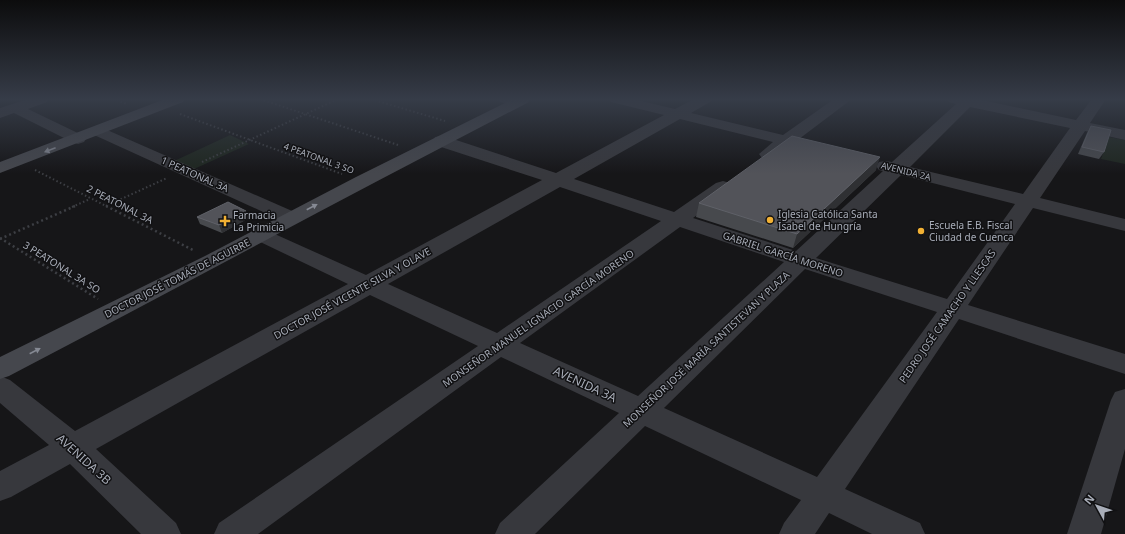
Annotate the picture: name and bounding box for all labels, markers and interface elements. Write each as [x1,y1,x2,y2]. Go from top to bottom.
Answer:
street label: 4 PEATONAL 3 SO [282,139,356,177]
one-way arrow [44,147,56,153]
street label: 1 PEATONAL 3A [159,153,232,195]
street label: AVENIDA 2A [880,159,933,184]
street label: 2 PEATONAL 3A [84,181,156,227]
one-way arrow [306,204,318,211]
place label: Iglesia Católica Santa Isabel de Hungría [778,207,878,233]
place label: Farmacia La Primicia [233,208,284,234]
marker: Iglesia Católica Santa Isabel de Hungría [765,215,775,225]
marker: Farmacia La Primicia [220,216,230,226]
place label: Escuela E.B. Fiscal Ciudad de Cuenca [929,218,1014,244]
marker: Escuela E.B. Fiscal Ciudad de Cuenca [916,226,926,236]
street label: GABRIEL GARCÍA MORENO [721,228,845,280]
street label: DOCTOR JOSÉ TOMÁS DE AGUIRRE [102,235,252,321]
street label: 3 PEATONAL 3A SO [21,238,103,297]
street label: DOCTOR JOSÉ VICENTE SILVA Y OLAVE [271,244,433,342]
street label: MONSEÑOR MANUEL IGNACIO GARCÍA MORENO [439,246,637,390]
street label: PEDRO JOSÉ CAMACHO Y LLESCAS [895,246,999,385]
street label: MONSEÑOR JOSÉ MARÍA SANTISTEVAN Y PLAZA [620,267,793,430]
one-way arrow [29,348,41,354]
street label: AVENIDA 3A [551,362,620,406]
street label: AVENIDA 3B [53,430,115,488]
north arrow [1077,486,1117,526]
text: N [1080,491,1098,508]

